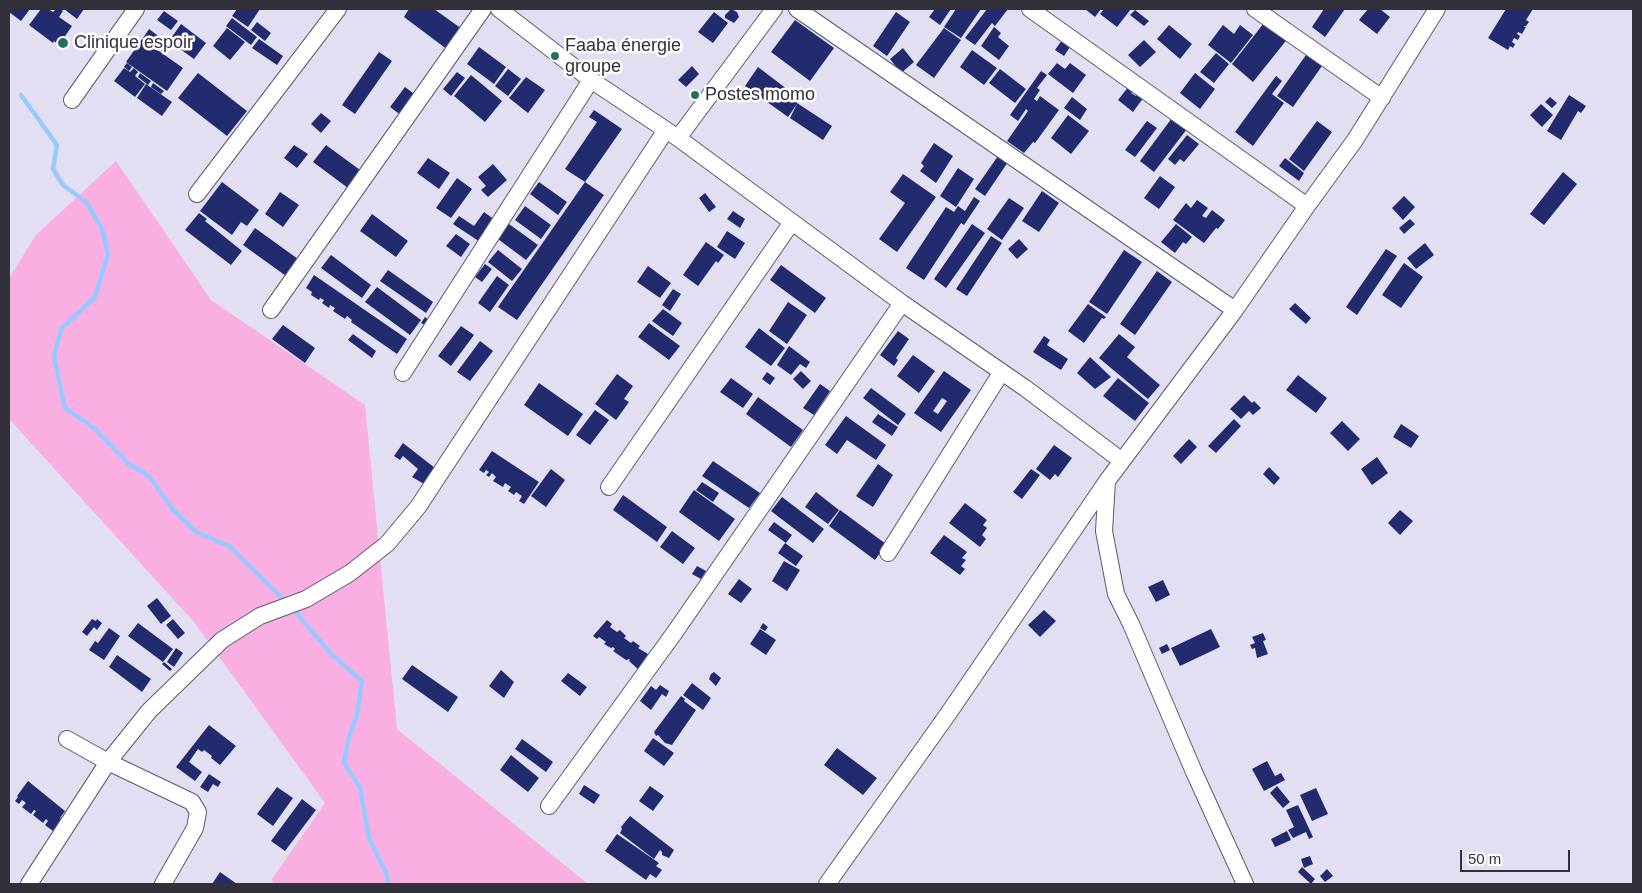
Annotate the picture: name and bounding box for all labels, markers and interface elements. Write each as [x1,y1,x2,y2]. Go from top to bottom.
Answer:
place label: Clinique espoir [74,32,193,54]
place label: Faaba énergie groupe [565,35,681,78]
marker: Clinique espoir [56,36,70,50]
marker: Faaba énergie groupe [549,50,561,62]
place label: Postes momo [705,84,815,106]
marker: Postes momo [689,89,701,101]
scale bar [1462,840,1572,872]
text: 50 m [1468,850,1501,867]

